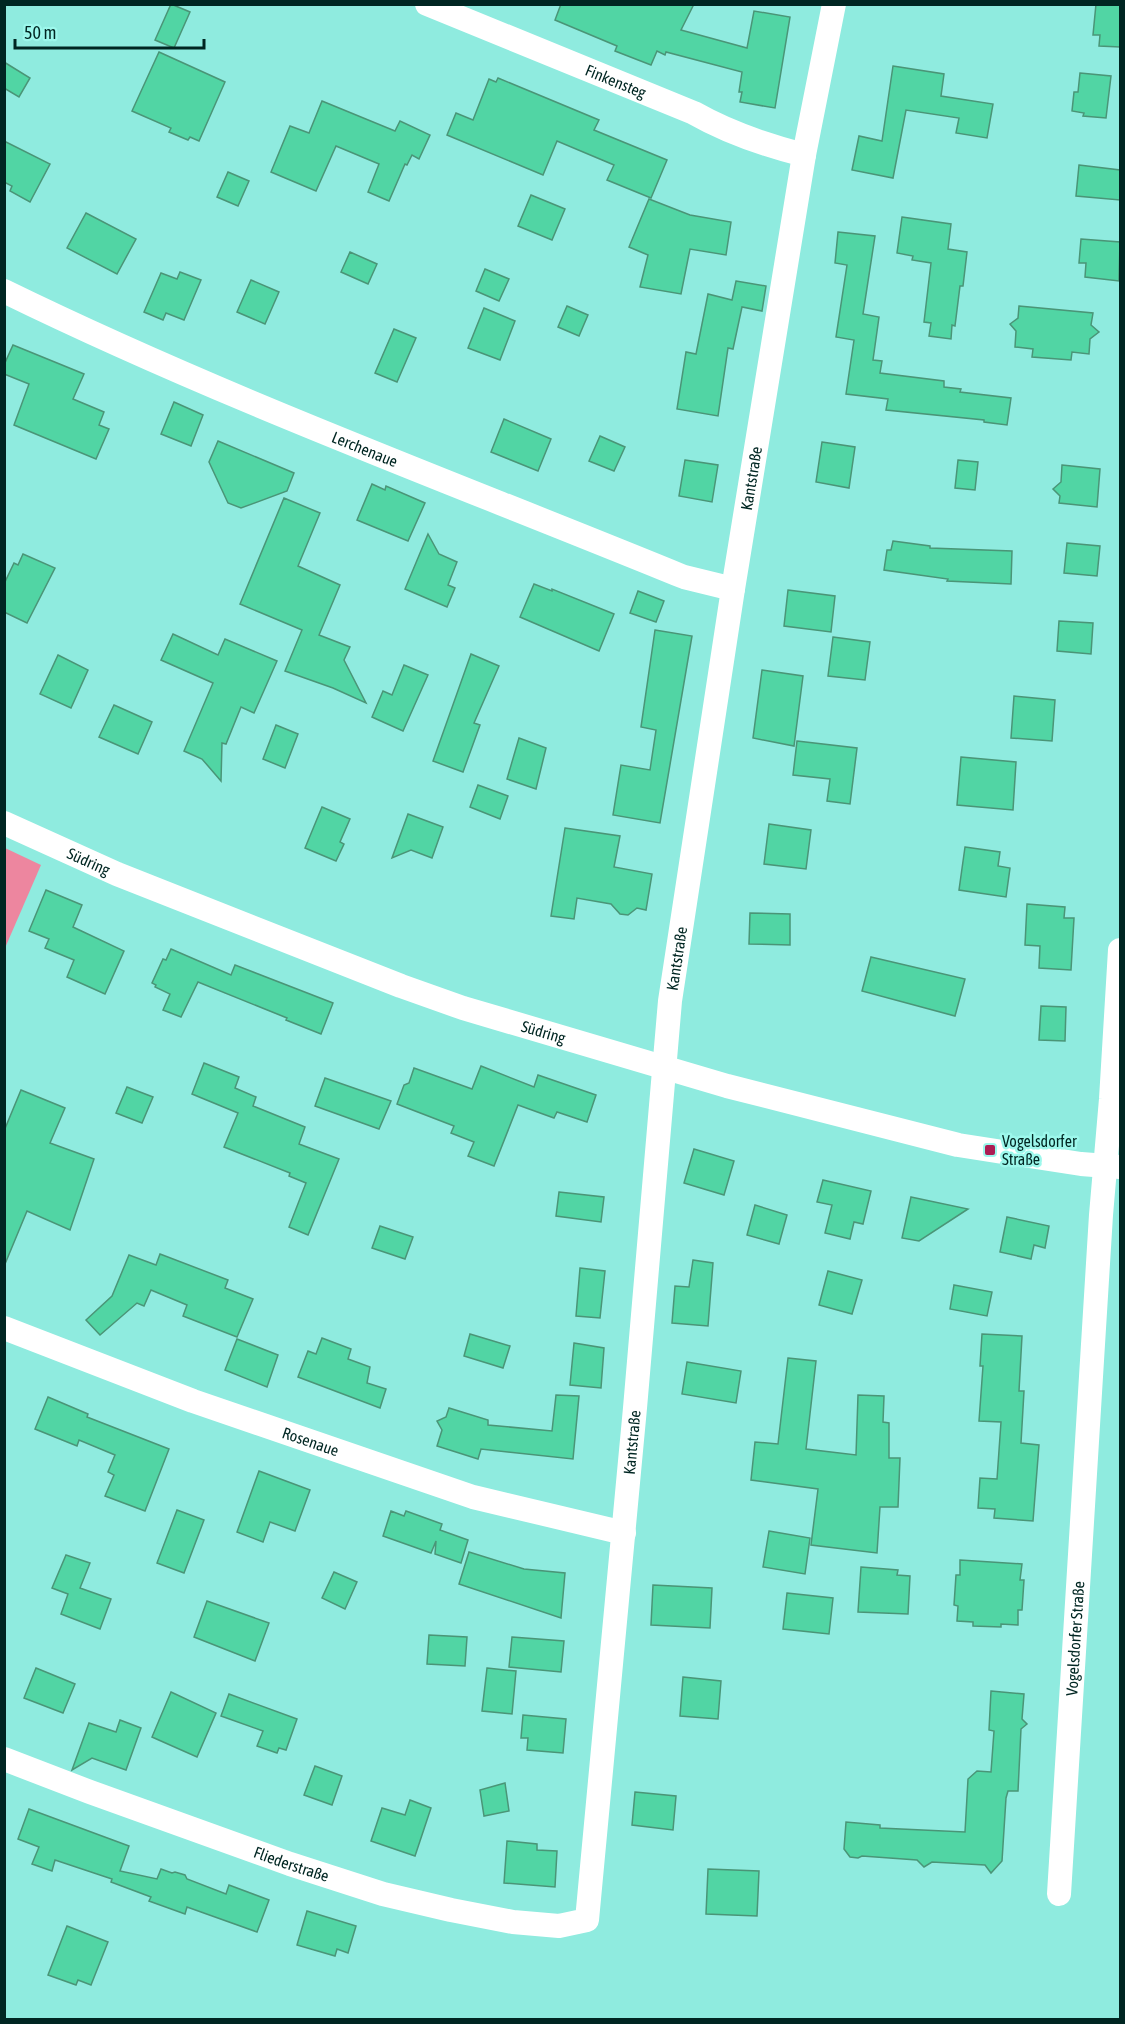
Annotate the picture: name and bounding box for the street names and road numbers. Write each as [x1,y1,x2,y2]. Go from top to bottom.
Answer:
street label: Finkensteg [583,61,649,102]
street label: Lerchenaue [329,428,400,470]
street label: Kantstraße [737,445,765,511]
street label: Südring [64,844,113,880]
street label: Kantstraße [663,925,690,992]
street label: Südring [519,1017,568,1048]
street label: Kantstraße [620,1409,644,1475]
street label: Rosenaue [280,1423,341,1459]
street label: Vogelsdorfer Straße [1062,1581,1087,1696]
street label: Fliederstraße [251,1843,331,1885]

